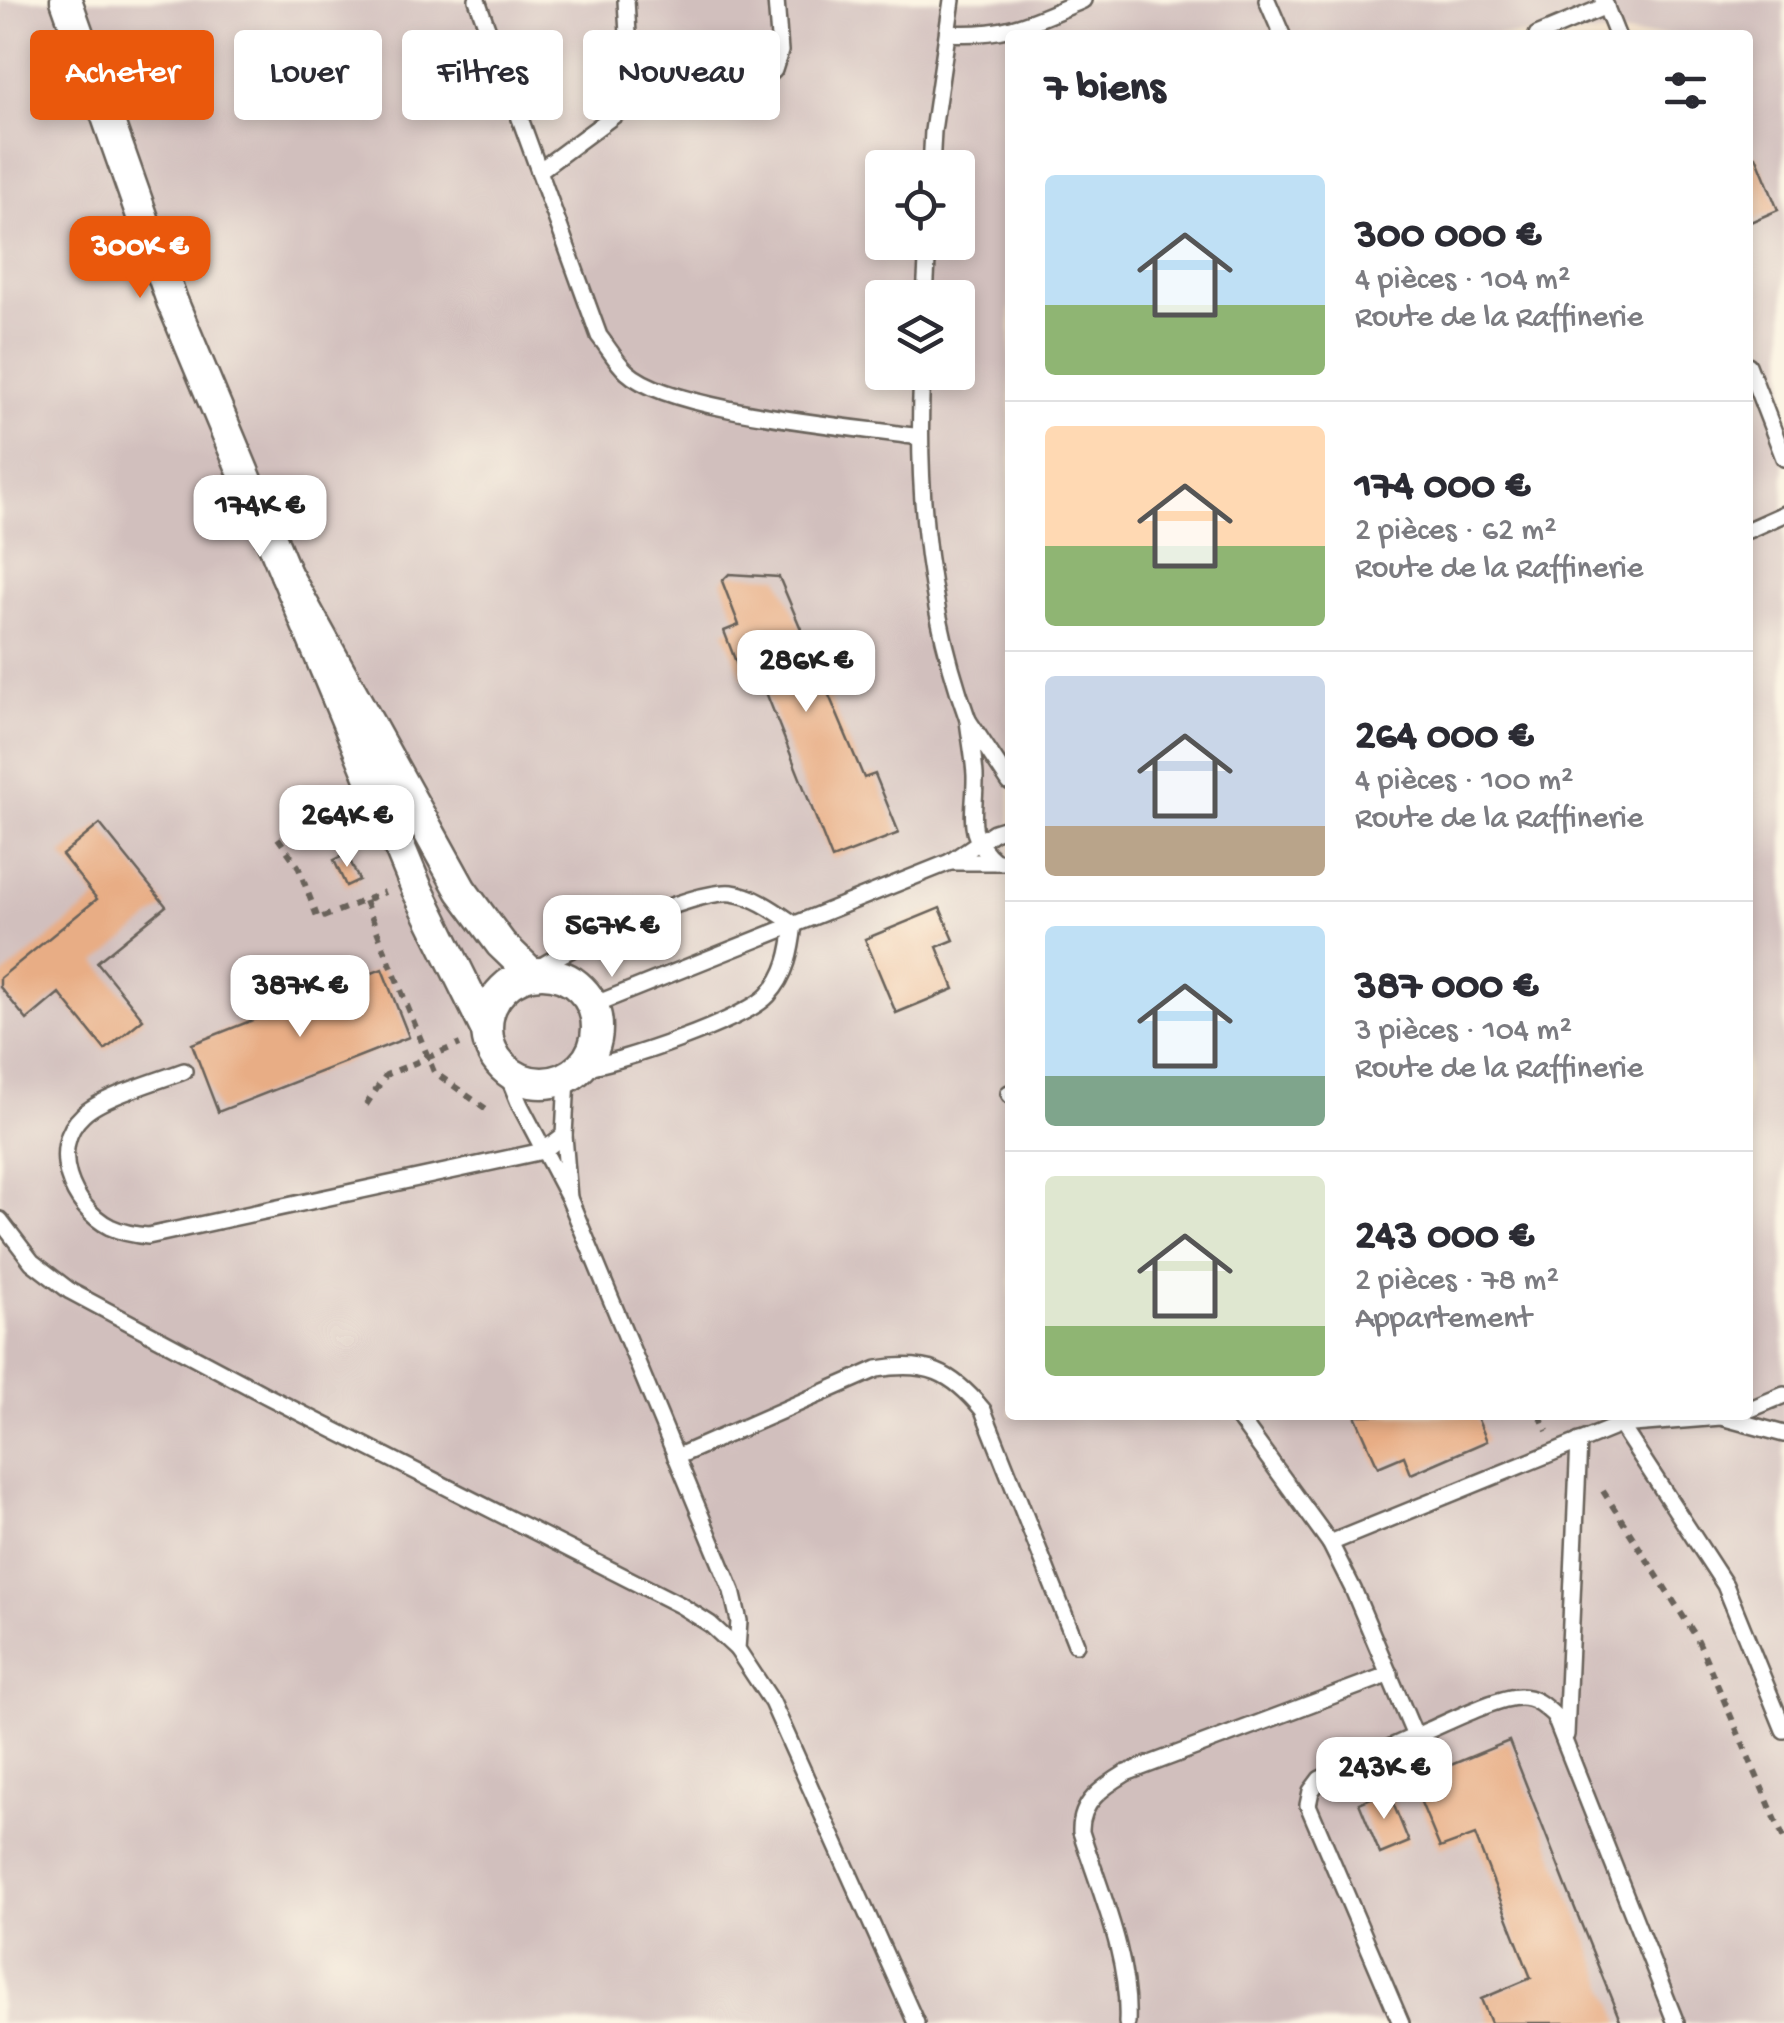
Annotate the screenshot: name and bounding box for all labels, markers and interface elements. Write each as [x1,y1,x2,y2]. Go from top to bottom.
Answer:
chip: Acheter [30,30,214,120]
chip: Louer [234,30,382,120]
chip: Filtres [402,30,563,120]
chip: Nouveau [583,30,780,120]
icon: filters [1658,63,1713,118]
text: 7 biens [1045,66,1165,115]
map controls [865,150,975,390]
button: locate [865,150,975,260]
text: 300 000 € [1355,213,1541,262]
icon: home [1125,215,1245,335]
pin: 300K € [59,216,221,301]
text: 300K € [91,229,189,267]
text: 4 pièces · 104 m² [1355,262,1571,300]
button: layers [865,280,975,390]
text: Route de la Raffinerie [1355,300,1643,338]
text: 174 000 € [1355,464,1530,513]
icon: home [1125,466,1245,586]
pin: 174K € [179,475,341,560]
text: 174K € [216,488,304,526]
text: 2 pièces · 62 m² [1355,513,1557,551]
text: Route de la Raffinerie [1355,551,1643,589]
pin: 286K € [725,630,887,715]
text: 286K € [759,643,853,681]
text: 264 000 € [1355,714,1533,763]
icon: home [1125,716,1245,836]
text: 4 pièces · 100 m² [1355,763,1574,801]
pin: 264K € [266,785,428,870]
text: 264K € [301,798,393,836]
text: Route de la Raffinerie [1355,801,1643,839]
pin: 567K € [531,895,693,980]
text: 567K € [565,908,659,946]
pin: 387K € [219,955,381,1040]
text: 387 000 € [1355,964,1538,1013]
icon: home [1125,966,1245,1086]
text: 387K € [252,968,348,1006]
text: 3 pièces · 104 m² [1355,1013,1572,1051]
text: Route de la Raffinerie [1355,1051,1643,1089]
text: 243 000 € [1355,1214,1534,1263]
icon: home [1125,1216,1245,1336]
text: 2 pièces · 78 m² [1355,1263,1559,1301]
text: Appartement [1355,1301,1532,1339]
pin: 243K € [1303,1737,1465,1822]
text: 243K € [1338,1750,1430,1788]

